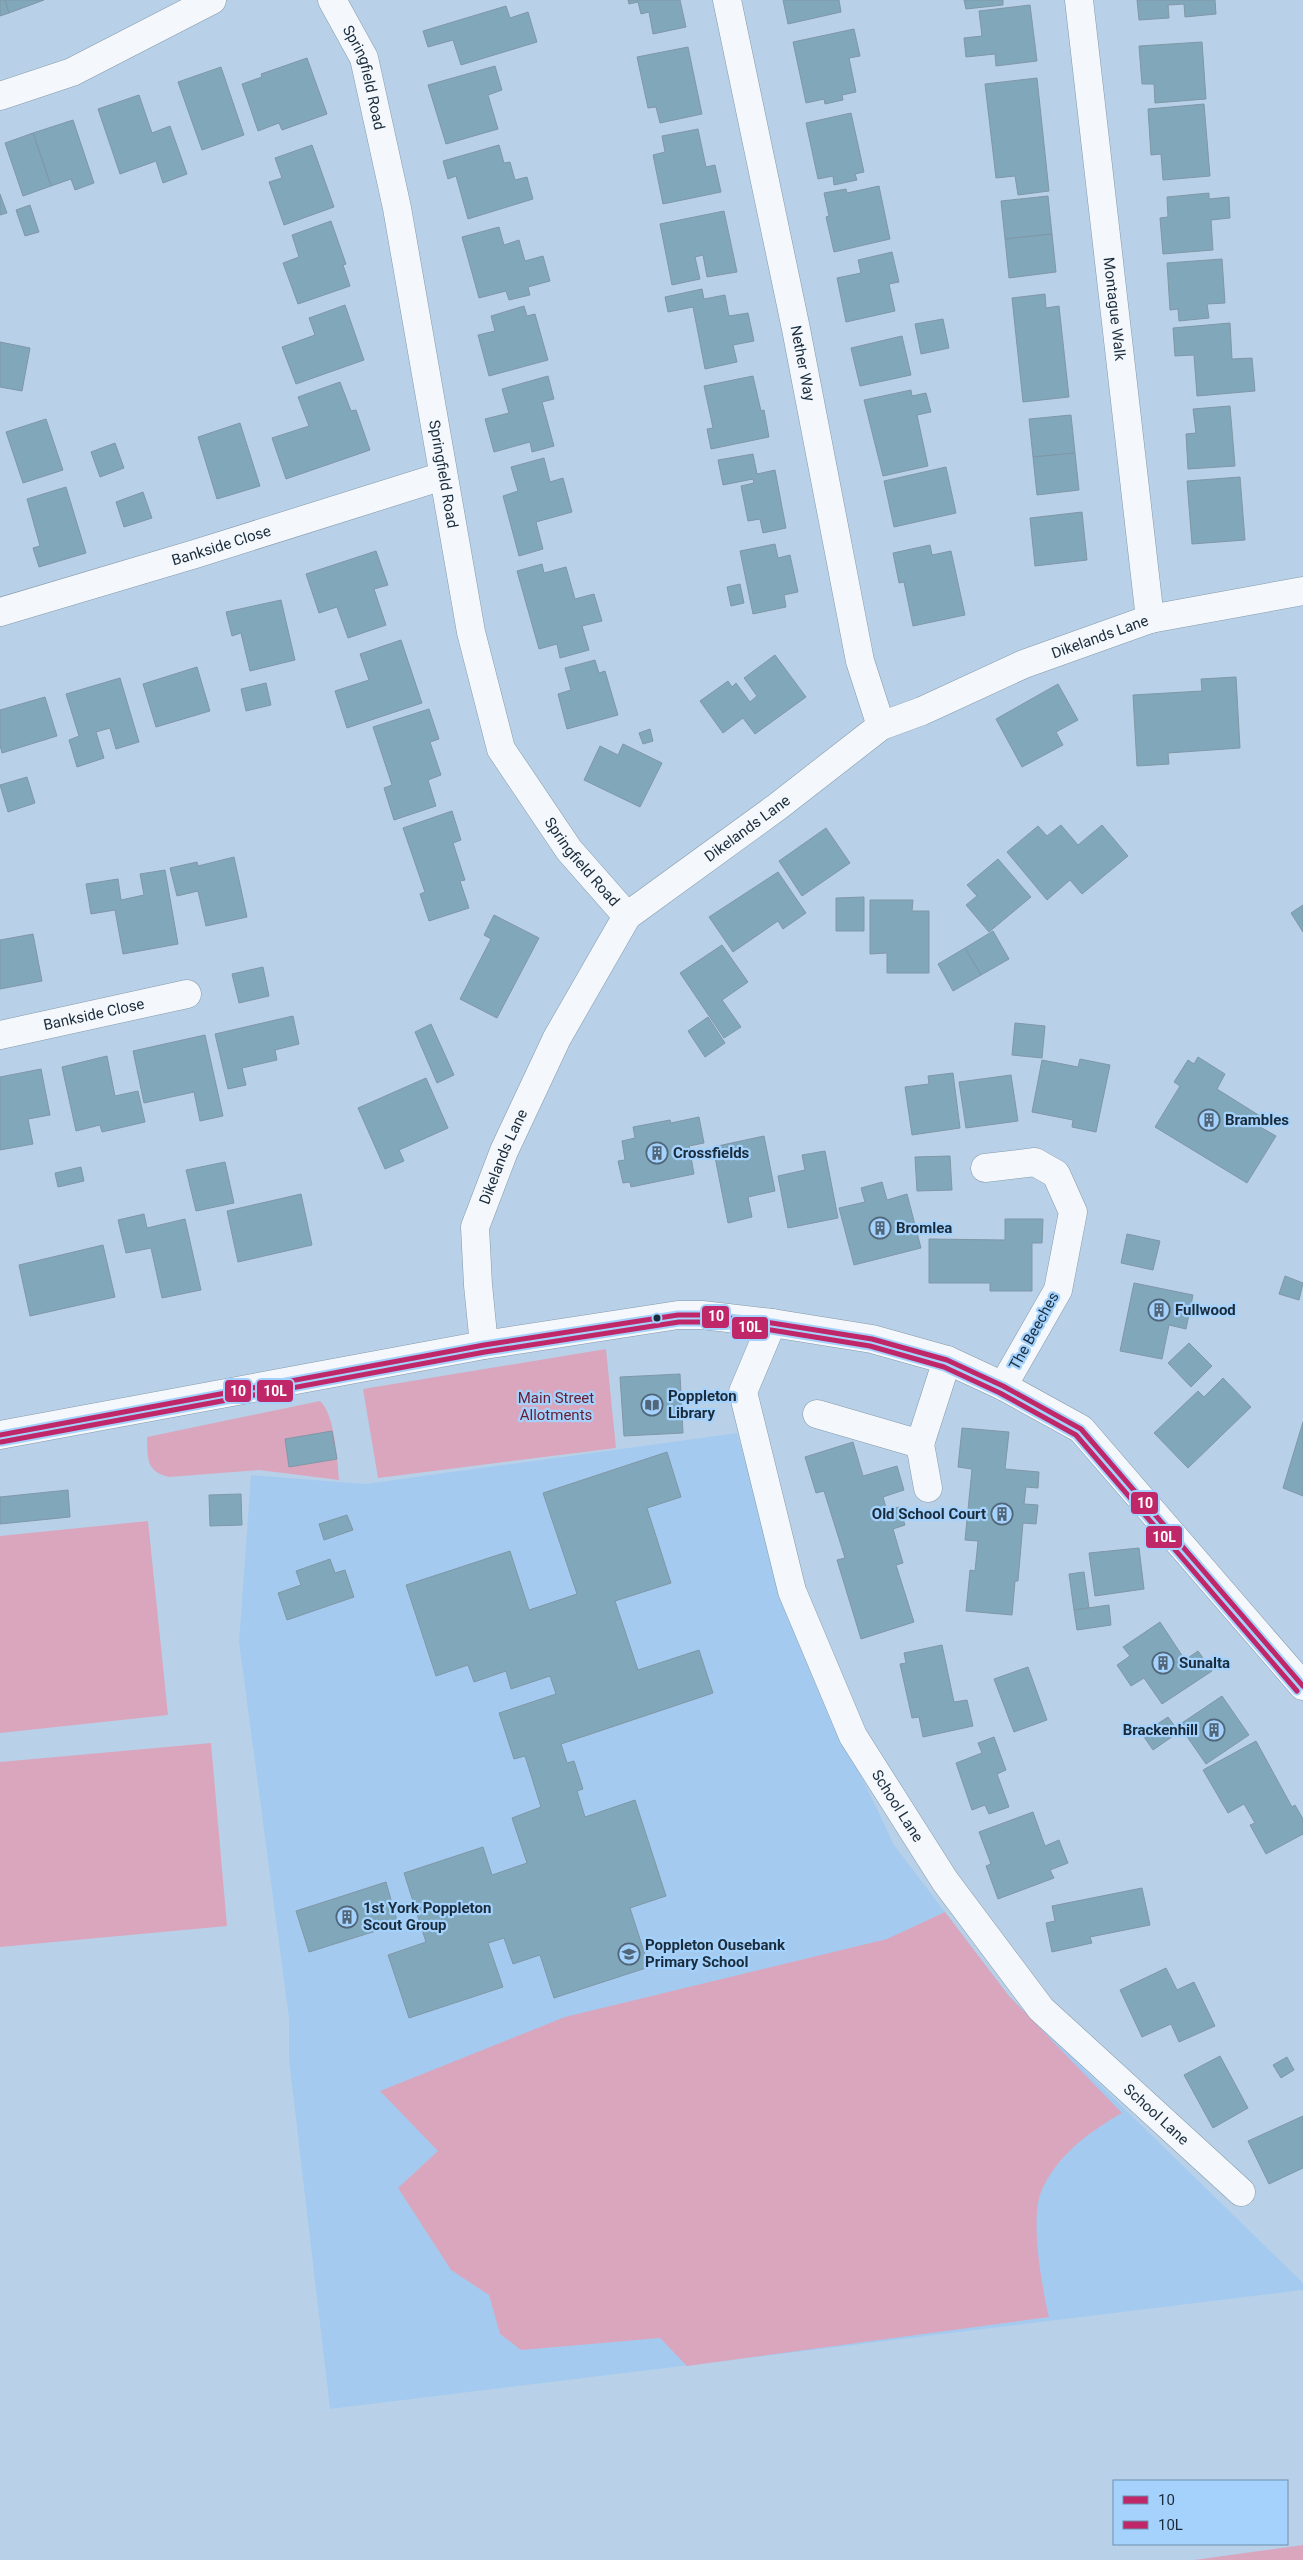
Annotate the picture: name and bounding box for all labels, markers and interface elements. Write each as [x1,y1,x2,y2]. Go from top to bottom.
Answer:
street label: Springfield Road [339,22,389,132]
street label: Montague Walk [1100,256,1129,362]
street label: Nether Way [786,324,819,403]
street label: Springfield Road [425,419,462,530]
street label: Bankside Close [170,522,273,569]
street label: Dikelands Lane [1049,611,1151,662]
street label: Dikelands Lane [701,791,794,866]
street label: Springfield Road [541,814,623,910]
street label: Bankside Close [42,995,146,1034]
street label: Dikelands Lane [475,1106,531,1207]
building icon: Brambles [1197,1108,1221,1132]
place label: Brambles [1225,1111,1289,1129]
building icon: Crossfields [645,1141,669,1165]
place label: Crossfields [673,1144,750,1162]
building icon: Bromlea [868,1216,892,1240]
place label: Bromlea [896,1219,952,1237]
street label: The Beeches [1005,1289,1063,1373]
building icon: Fullwood [1147,1298,1171,1322]
place label: Fullwood [1175,1301,1236,1319]
line badge: 10 [701,1305,730,1329]
text: 10 [708,1308,724,1324]
unlabelled marker [652,1313,662,1323]
line badge: 10L [731,1316,769,1340]
text: 10L [738,1319,762,1335]
line badge: 10 [224,1379,252,1403]
line badge: 10L [256,1379,294,1403]
text: 10 [230,1383,246,1399]
text: 10L [263,1383,287,1399]
place label: Poppleton Library [668,1387,737,1422]
park label: Main Street Allotments [518,1389,594,1424]
library icon: Poppleton Library [640,1393,664,1417]
line badge: 10 [1130,1491,1159,1515]
text: 10 [1137,1495,1153,1511]
building icon: Old School Court [990,1502,1014,1526]
place label: Old School Court [872,1505,986,1523]
line badge: 10L [1145,1525,1183,1549]
text: 10L [1152,1529,1176,1545]
building icon: Sunalta [1151,1651,1175,1675]
place label: Sunalta [1179,1654,1230,1672]
building icon: Brackenhill [1202,1718,1226,1742]
place label: Brackenhill [1123,1721,1198,1739]
street label: School Lane [868,1767,927,1846]
place label: 1st York Poppleton Scout Group [363,1899,491,1934]
building icon: 1st York Poppleton Scout Group [335,1905,359,1929]
place label: Poppleton Ousebank Primary School [645,1936,786,1971]
school or university icon: Poppleton Ousebank Primary School [617,1942,641,1966]
street label: School Lane [1120,2080,1193,2149]
legend [1113,2480,1288,2545]
text: 10 [1158,2491,1175,2509]
text: 10L [1158,2516,1183,2534]

